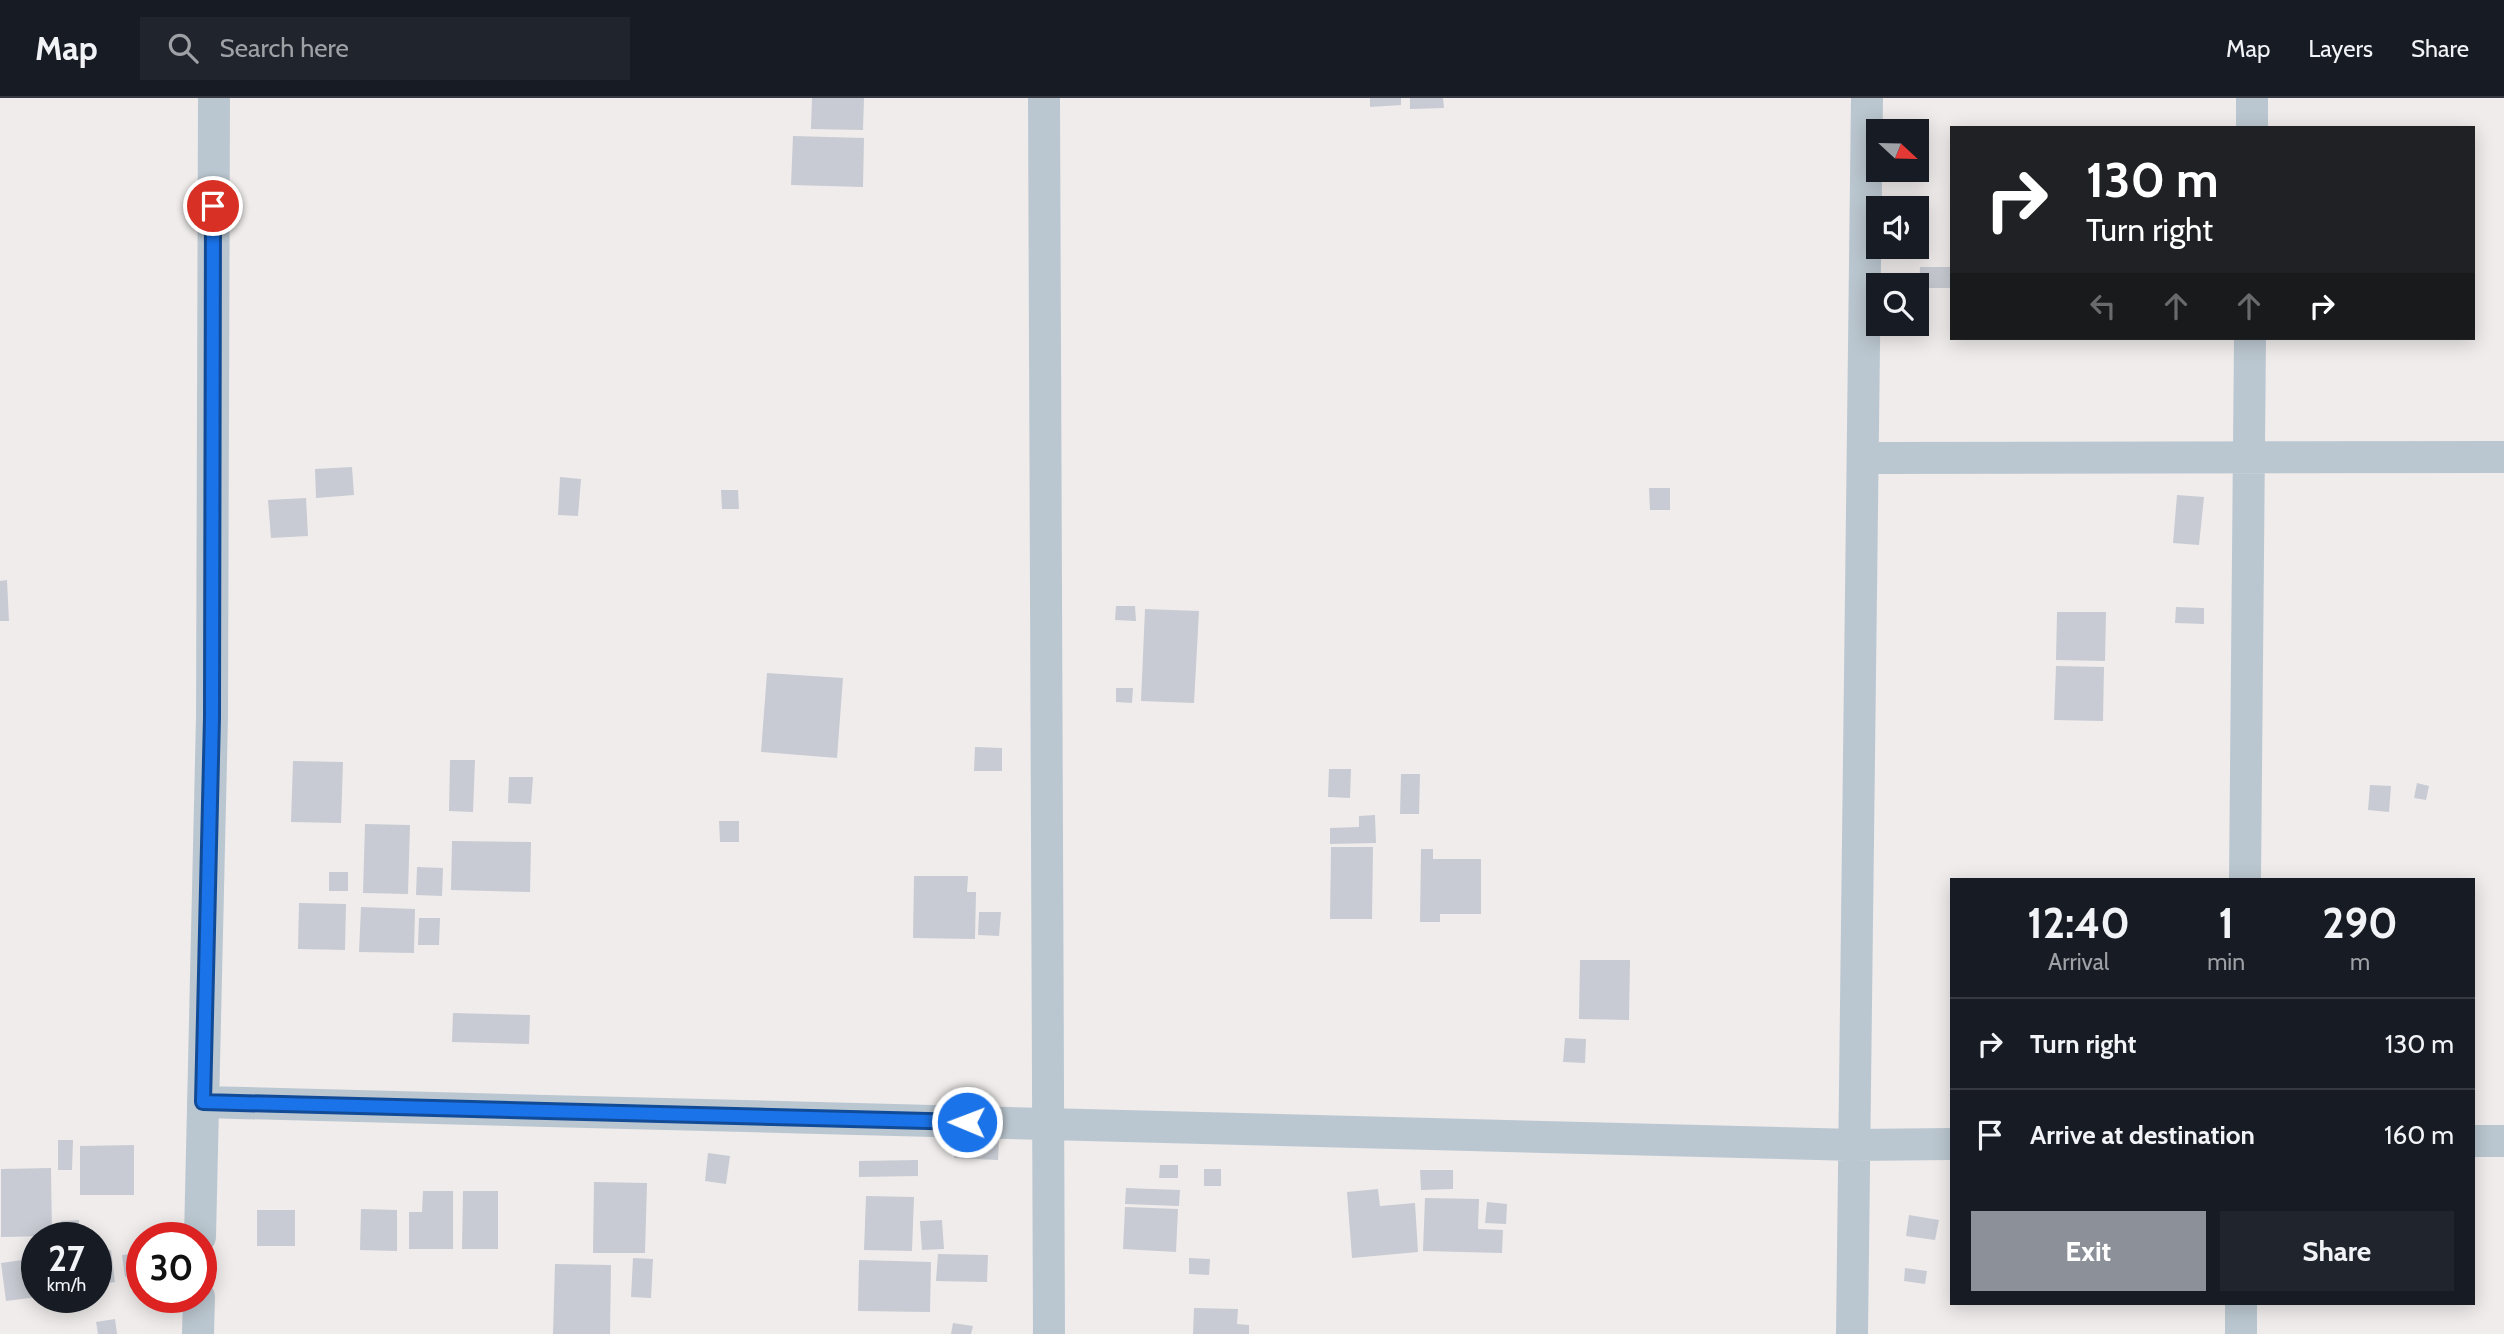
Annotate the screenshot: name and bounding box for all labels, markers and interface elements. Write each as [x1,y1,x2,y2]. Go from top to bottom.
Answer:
search box [140,17,630,80]
text: Map [35,28,98,68]
icon: search [164,29,202,67]
text: Search here [220,32,349,64]
text: Map [2226,34,2270,63]
text: Layers [2308,34,2373,63]
text: Share [2411,34,2469,63]
north arrow [1866,119,1928,182]
map controls [1866,119,1929,336]
text: 130 m [2086,150,2219,209]
icon: right [1971,154,2062,245]
pin [183,176,243,236]
icon: arrive [194,187,232,225]
button: sound [1866,196,1929,259]
text: Turn right [2086,210,2213,249]
button: search [1866,273,1929,336]
icon: left [2084,287,2122,325]
icon: ahead [2157,287,2195,325]
icon: ahead [2230,287,2268,325]
icon: right [2303,287,2341,325]
text: 12:40 [2027,897,2130,949]
text: 1 [2218,897,2234,949]
text: 290 [2322,897,2398,949]
text: Arrival [2048,948,2109,976]
text: min [2207,948,2245,976]
text: m [2350,948,2370,976]
icon: right [1971,1025,2009,1063]
text: Turn right [2030,1028,2136,1060]
text: 130 m [2385,1028,2454,1060]
position arrow [930,1085,1004,1159]
icon: arrive [1971,1116,2009,1154]
text: Arrive at destination [2030,1119,2255,1151]
text: 160 m [2384,1119,2454,1151]
button: Exit [1971,1211,2206,1291]
button: Share [2220,1211,2454,1291]
speed limit sign: 30 [126,1222,217,1313]
text: 27 [48,1237,85,1280]
text: km/h [47,1274,86,1296]

